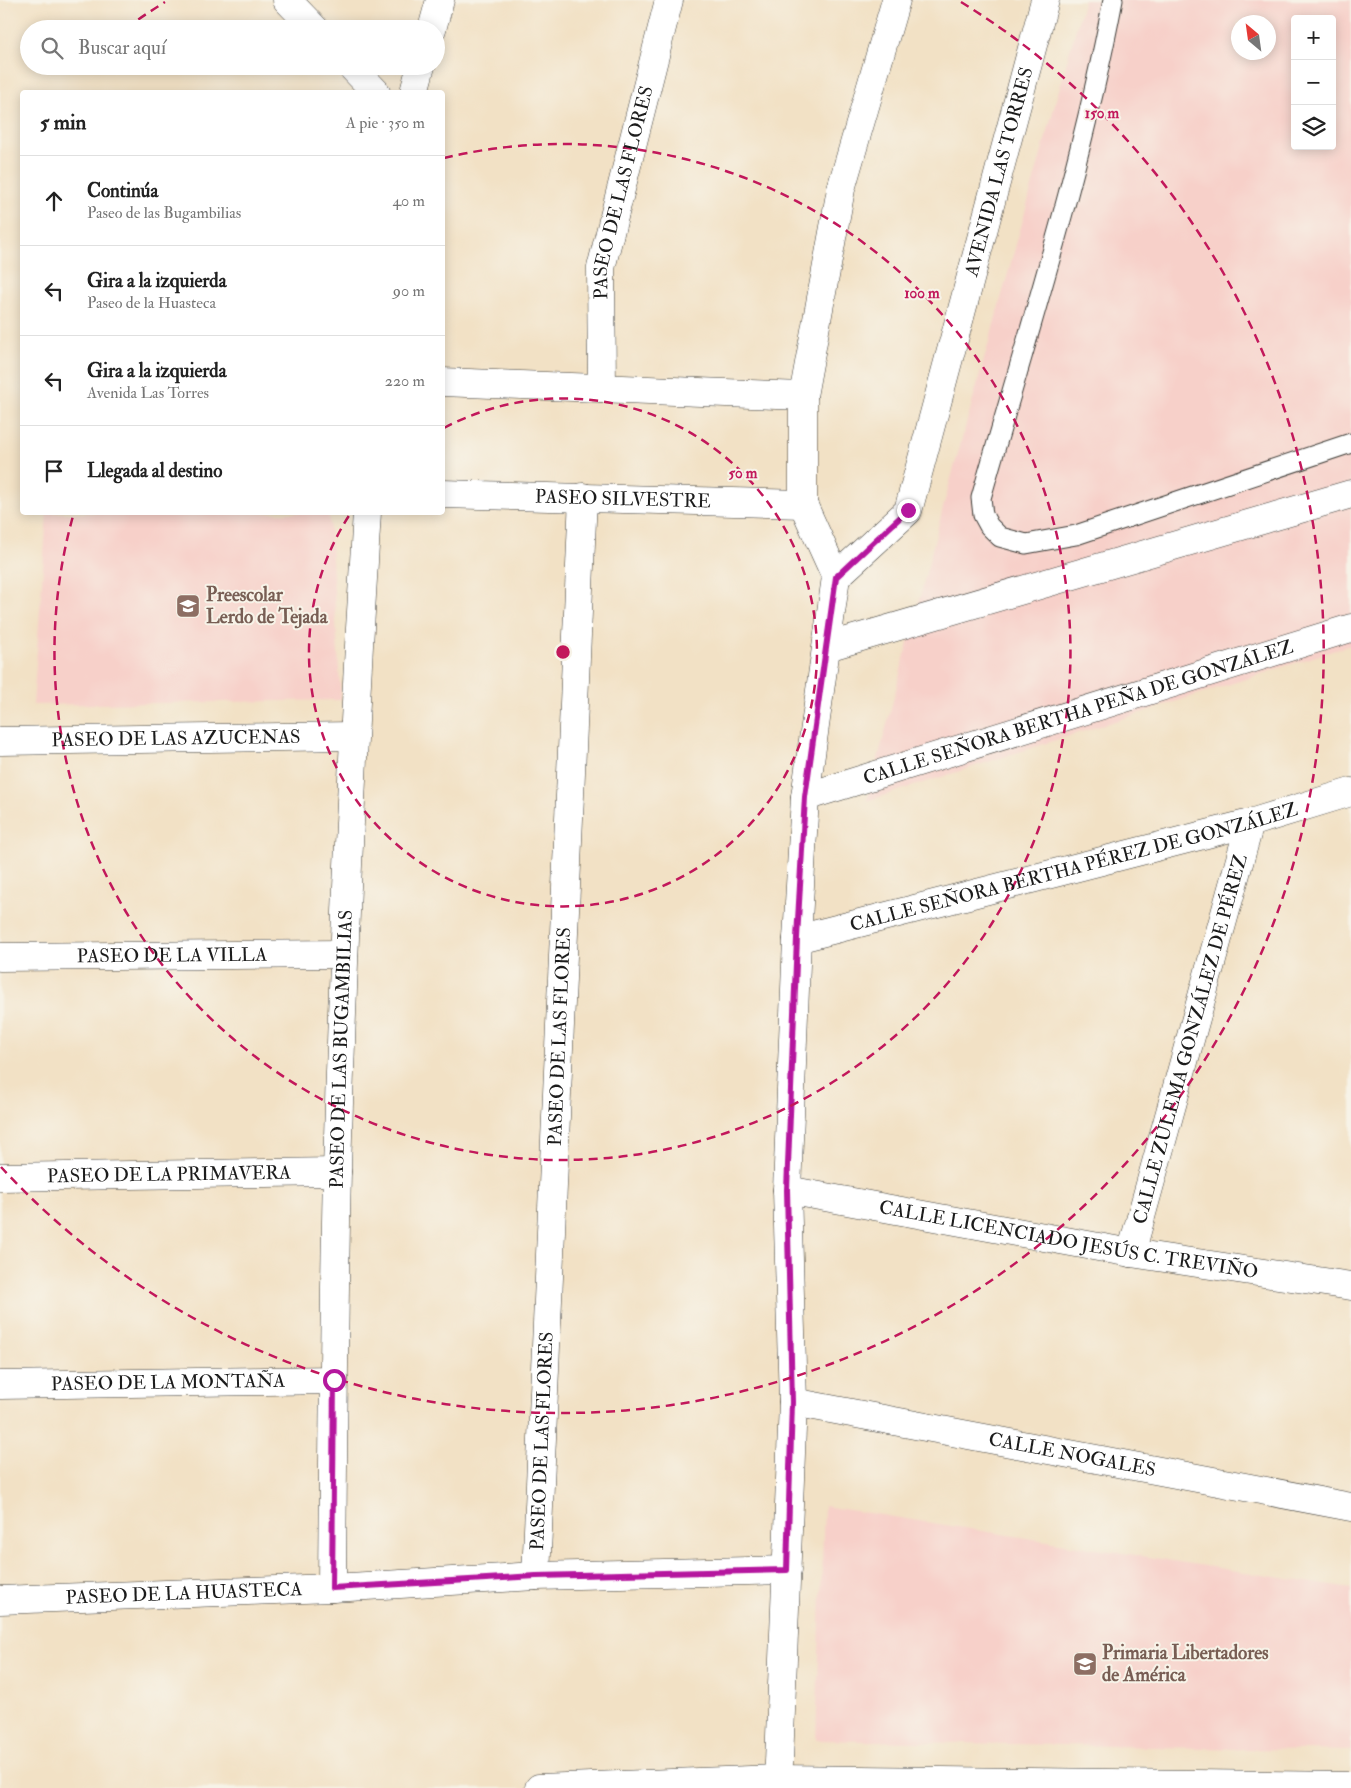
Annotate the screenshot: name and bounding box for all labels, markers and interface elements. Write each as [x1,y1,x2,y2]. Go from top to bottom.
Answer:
north arrow [1231,15,1276,60]
map controls [1291,15,1336,150]
button: + [1291,15,1336,60]
search box [20,20,445,75]
icon: search [38,34,66,62]
text: Buscar aquí [78,36,166,60]
button: − [1291,60,1336,105]
street label: AVENIDA LAS TORRES [959,64,1038,280]
street label: PASEO DE LAS FLORES [589,83,659,300]
text: 150 m [1085,104,1119,123]
button: layers [1291,105,1336,150]
text: 5 min [40,109,86,136]
text: A pie · 350 m [346,113,425,133]
text: Continúa [87,179,158,203]
icon: ahead [40,187,68,215]
text: 40 m [392,191,425,211]
text: Paseo de las Bugambilias [87,203,241,223]
text: Gira a la izquierda [87,269,226,293]
icon: left [40,277,68,305]
text: 90 m [393,281,425,301]
text: 100 m [904,284,940,303]
text: Paseo de la Huasteca [87,293,216,313]
text: Gira a la izquierda [87,359,226,383]
icon: left [40,367,68,395]
text: 220 m [385,371,425,391]
text: Avenida Las Torres [87,383,209,403]
icon: arrive [40,457,68,485]
text: Llegada al destino [87,459,222,483]
text: 50 m [729,464,758,483]
street label: PASEO SILVESTRE [535,485,712,513]
route end [897,499,920,522]
place label: Preescolar Lerdo de Tejada [206,583,329,629]
school or university icon: Preescolar Lerdo de Tejada [175,593,201,619]
street label: CALLE SEÑORA BERTHA PEÑA DE GONZÁLEZ [860,635,1296,790]
centre of rings [554,643,572,661]
street label: PASEO DE LAS AZUCENAS [51,725,301,752]
street label: CALLE SEÑORA BERTHA PÉREZ DE GONZÁLEZ [847,797,1301,937]
street label: CALLE ZULEMA GONZÁLEZ DE PÉREZ [1128,851,1253,1227]
street label: PASEO DE LAS BUGAMBILIAS [325,909,358,1189]
street label: PASEO DE LAS FLORES [543,927,576,1146]
street label: PASEO DE LA VILLA [77,943,267,968]
street label: PASEO DE LA PRIMAVERA [47,1161,291,1188]
street label: CALLE LICENCIADO JESÚS C. TREVIÑO [877,1195,1260,1284]
street label: PASEO DE LAS FLORES [525,1331,559,1551]
street label: PASEO DE LA MONTAÑA [51,1367,285,1396]
route start [323,1369,346,1392]
street label: CALLE NOGALES [987,1427,1158,1482]
street label: PASEO DE LA HUASTECA [65,1577,303,1610]
place label: Primaria Libertadores de América [1102,1641,1269,1687]
school or university icon: Primaria Libertadores de América [1072,1651,1098,1677]

